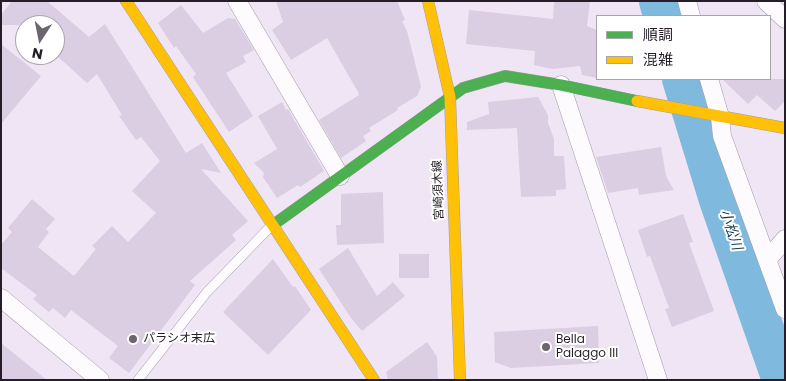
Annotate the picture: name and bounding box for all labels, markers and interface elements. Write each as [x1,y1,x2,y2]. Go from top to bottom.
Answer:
north arrow [15,15,65,65]
legend [596,15,771,80]
text: 順調 [643,24,673,45]
text: N [30,43,44,65]
text: 混雑 [643,49,673,70]
street label: 宮崎須木線 [431,160,447,220]
water label: 小松川 [715,207,745,253]
place label: パラシオ末広 [143,332,215,346]
marker: パラシオ末広 [127,333,139,345]
place label: Bella Palaggo III [556,333,618,361]
marker: Bella Palaggo III [540,341,552,353]

